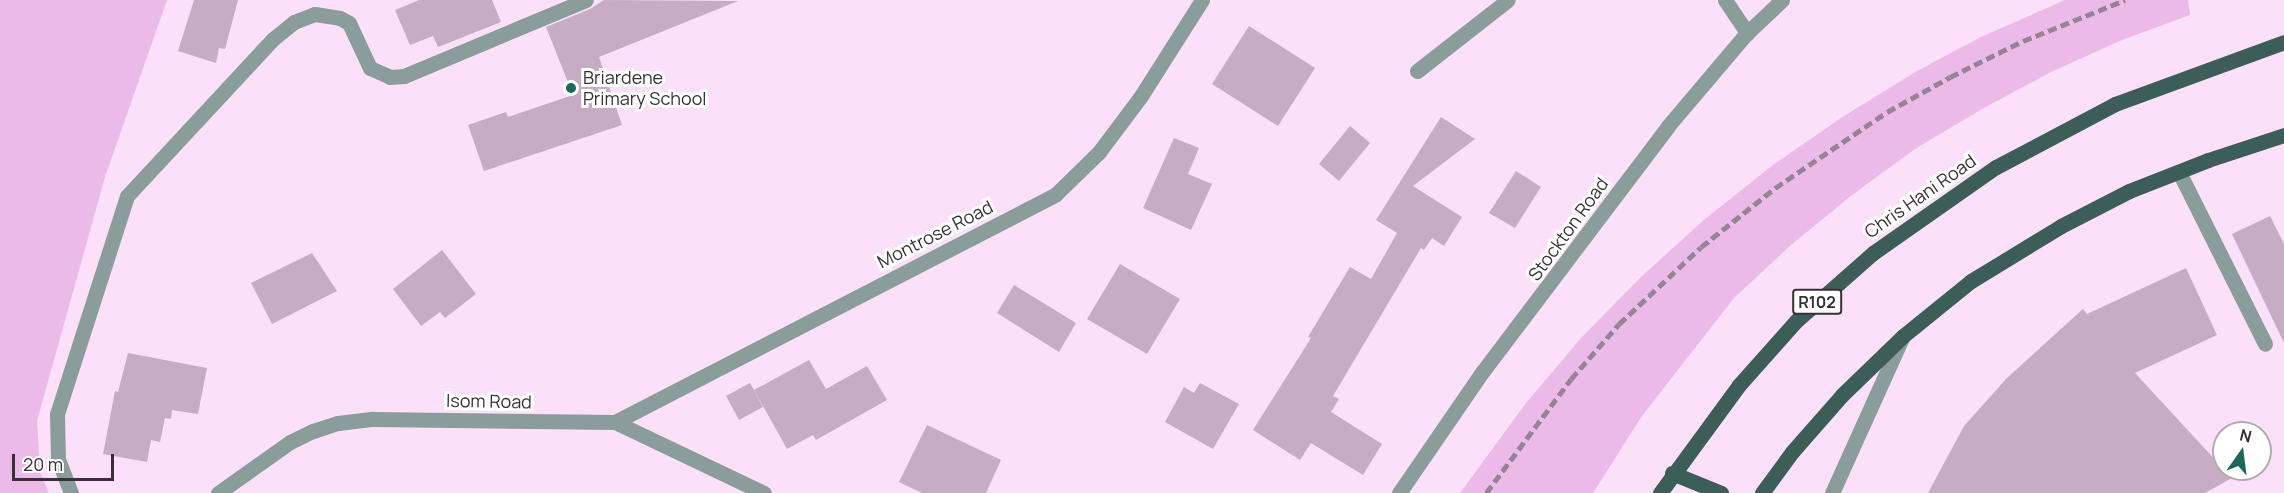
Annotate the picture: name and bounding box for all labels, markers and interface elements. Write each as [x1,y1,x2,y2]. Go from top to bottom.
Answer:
place label: Briardene Primary School [583,67,707,110]
marker: Briardene Primary School [564,81,578,95]
street label: Chris Hani Road [1860,150,1980,242]
street label: Stockton Road [1523,173,1613,285]
street label: Montrose Road [874,196,996,272]
road number: R102 [1792,289,1842,315]
street label: Isom Road [446,389,532,413]
north arrow [2212,421,2272,481]
text: N [2238,423,2254,448]
scale bar [15,442,117,480]
text: 20 m [23,452,63,476]

